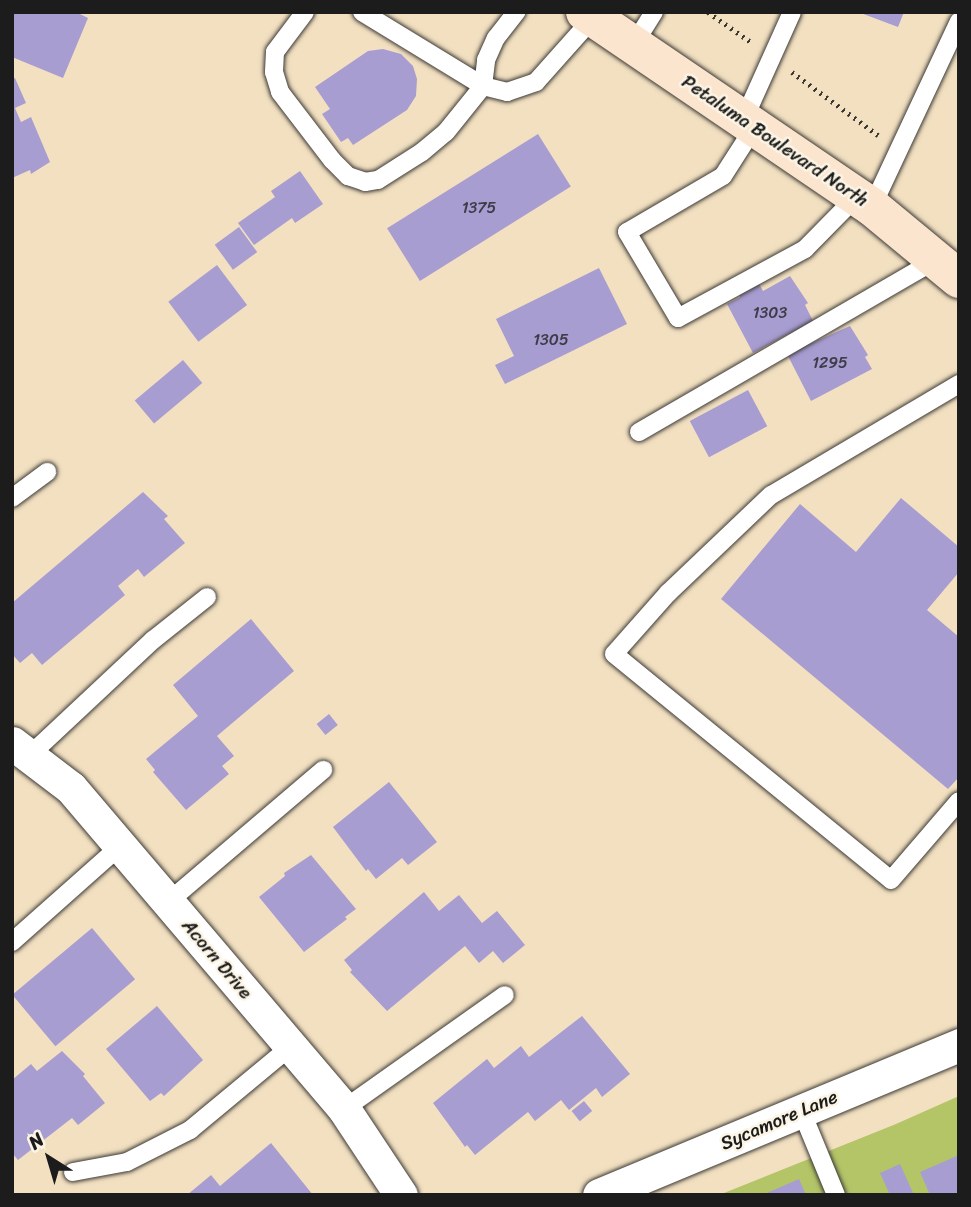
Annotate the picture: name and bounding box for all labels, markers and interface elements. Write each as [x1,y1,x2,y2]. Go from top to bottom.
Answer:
street label: Petaluma Boulevard North [677,70,873,212]
house number: 1375 [462,198,496,218]
house number: 1303 [753,303,787,323]
house number: 1305 [533,330,569,350]
house number: 1295 [812,353,848,373]
street label: Acorn Drive [177,914,257,1004]
street label: Sycamore Lane [717,1085,841,1155]
north arrow [14,1123,84,1193]
text: N [21,1124,51,1158]

